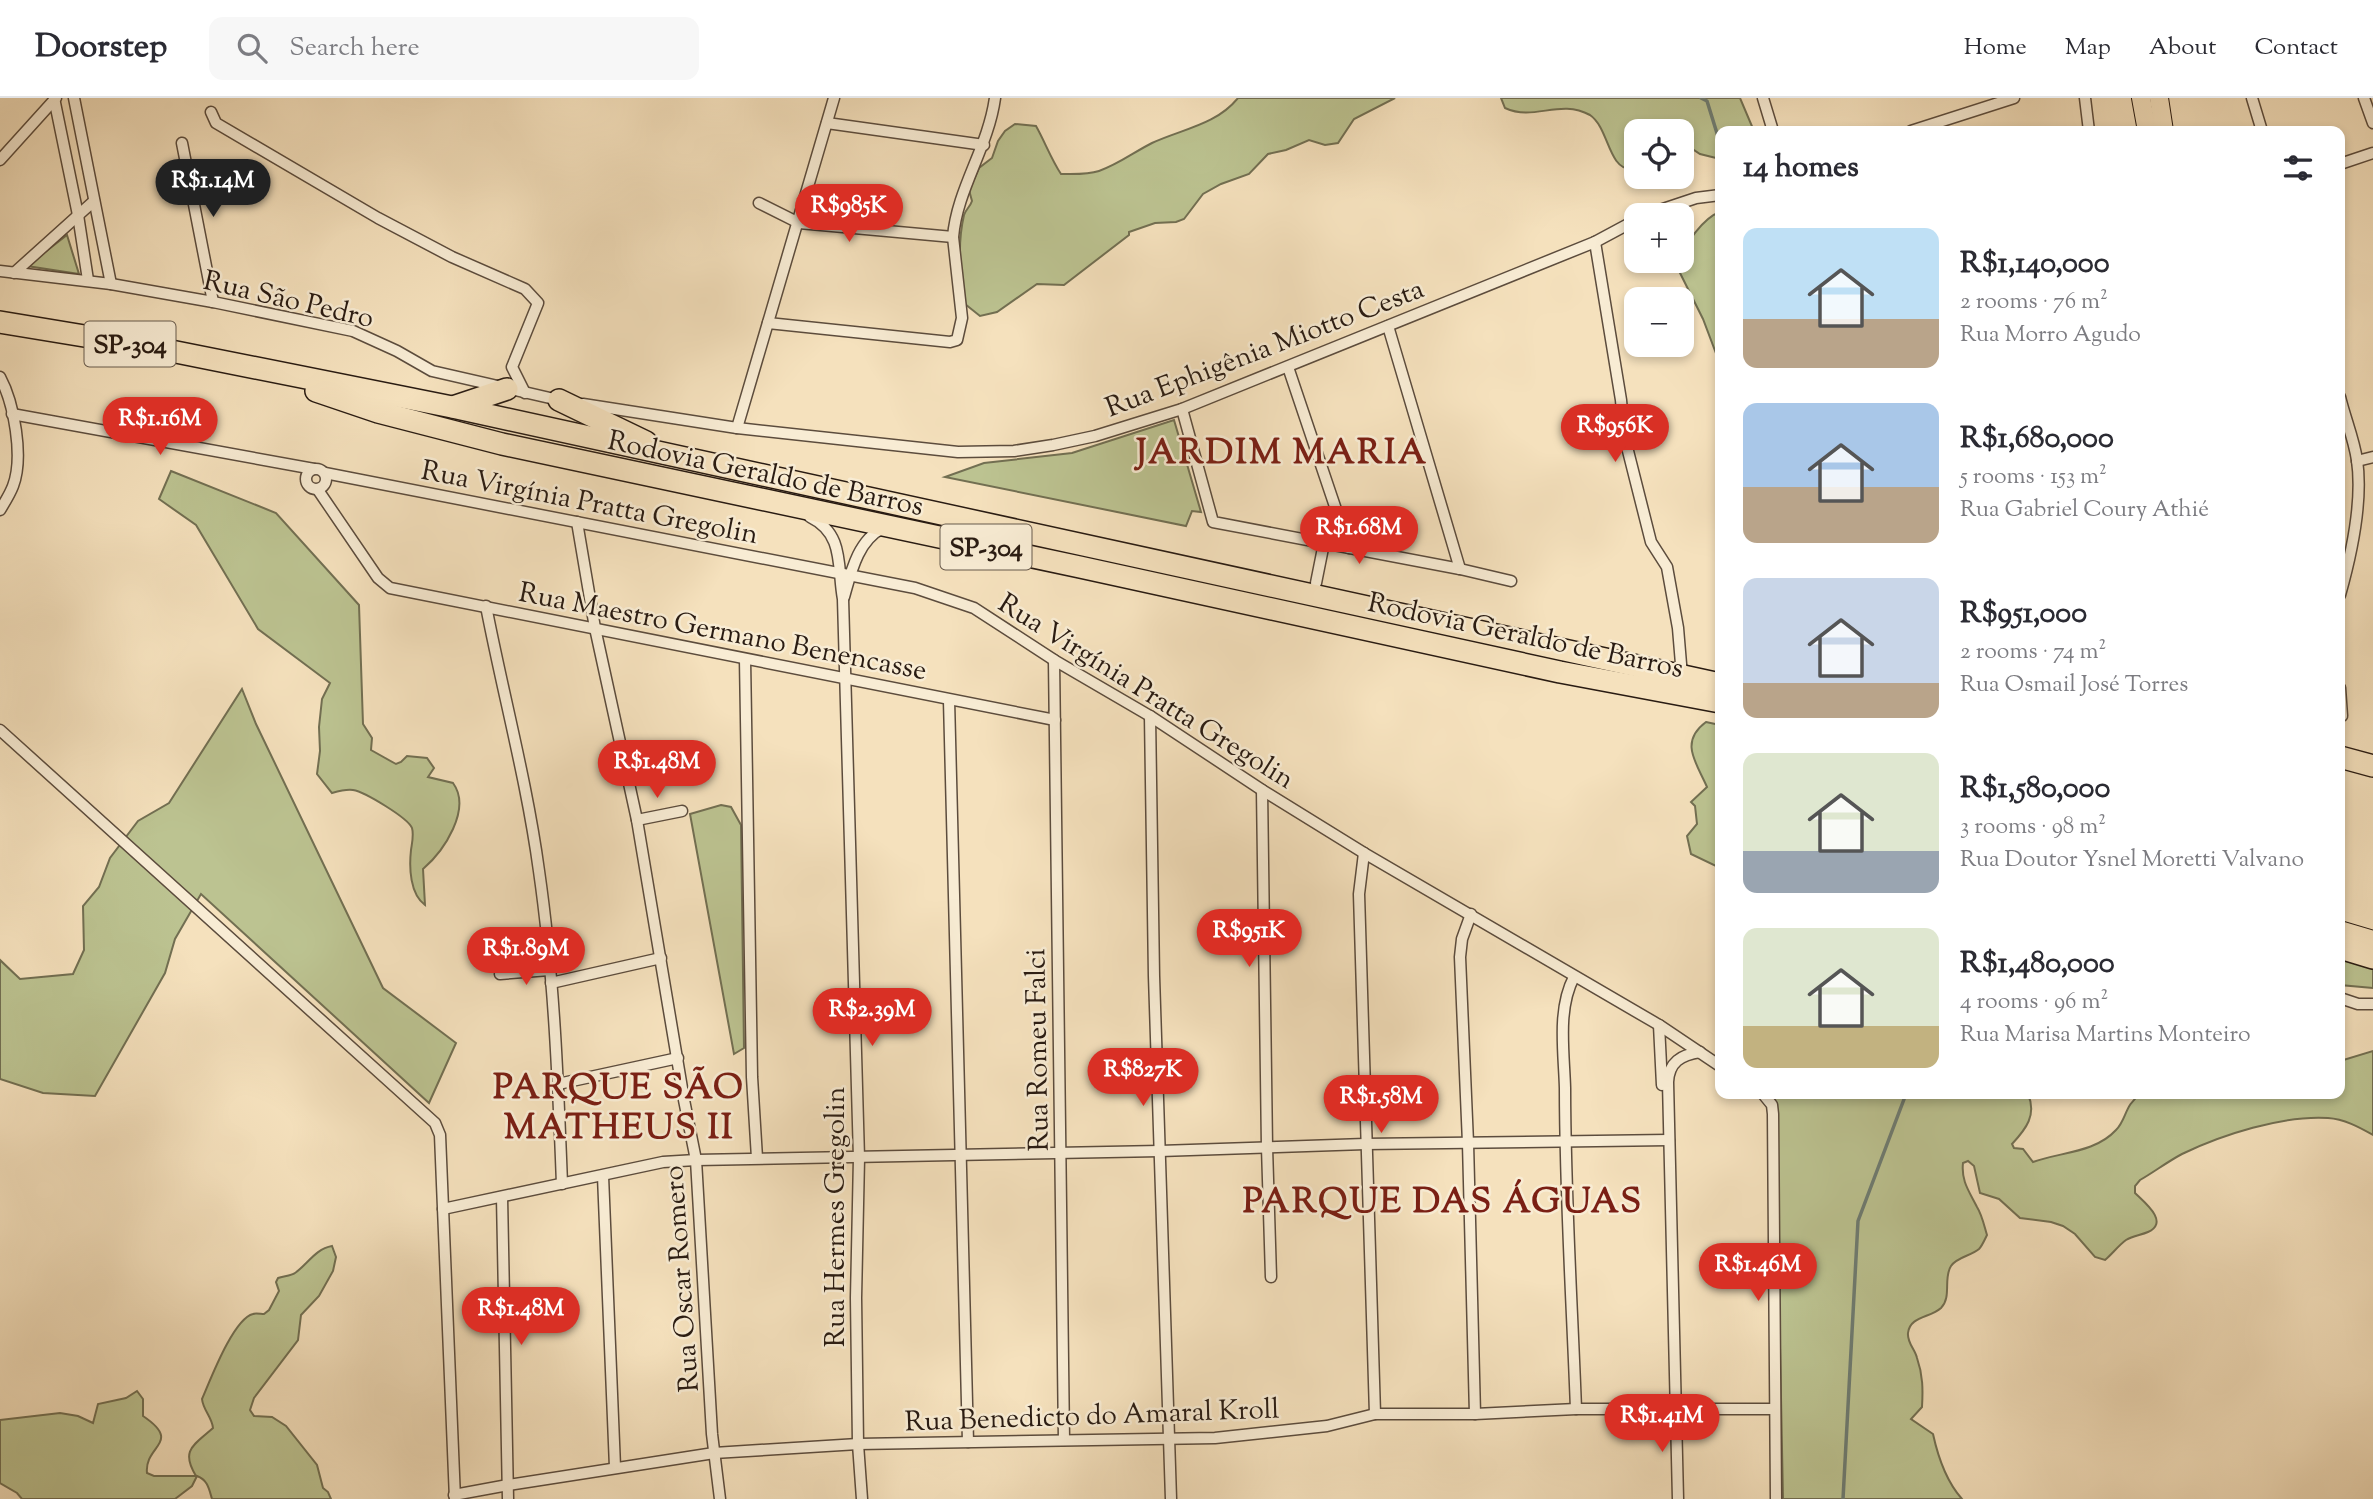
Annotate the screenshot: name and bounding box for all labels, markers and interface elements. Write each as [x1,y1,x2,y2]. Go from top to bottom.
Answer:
search box [209,17,699,80]
text: Doorstep [35,24,167,72]
icon: search [233,29,271,67]
text: Search here [289,30,420,67]
text: Home [1964,31,2027,65]
text: Map [2065,31,2111,65]
text: About [2149,31,2216,65]
text: Contact [2254,31,2338,65]
map controls [1624,119,1694,357]
button: locate [1624,119,1694,189]
text: 14 homes [1743,147,1859,190]
icon: filters [2279,149,2317,187]
pin: R$1.14M [148,159,278,219]
text: R$1.14M [172,165,254,198]
pin: R$985K [792,184,906,244]
text: R$985K [811,190,887,223]
button: + [1624,203,1694,273]
text: R$1,140,000 [1960,243,2110,286]
icon: home [1799,256,1883,340]
street label: Rua São Pedro [199,262,377,340]
street label: Rua Ephigênia Miotto Cesta [1100,270,1430,429]
text: 2 rooms · 76 m² [1960,286,2108,319]
button: − [1624,287,1694,357]
text: Rua Morro Agudo [1960,319,2141,352]
road number: SP-304 [85,322,176,366]
pin: R$1.16M [95,398,225,457]
text: R$1.16M [119,403,201,436]
pin: R$956K [1558,404,1672,464]
text: R$956K [1577,410,1653,443]
text: R$1,680,000 [1960,418,2114,461]
street label: Rodovia Geraldo de Barros [604,422,927,528]
district label: JARDIM MARIA [1133,429,1428,480]
icon: home [1799,431,1883,515]
street label: Rua Virgínia Pratta Gregolin [417,452,761,556]
text: 5 rooms · 153 m² [1960,461,2107,494]
text: Rua Gabriel Coury Athié [1960,494,2209,527]
pin: R$1.68M [1294,506,1424,566]
text: R$1.68M [1316,512,1402,545]
road number: SP-304 [940,524,1032,569]
street label: Rua Maestro Germano Benencasse [515,574,930,692]
street label: Rodovia Geraldo de Barros [1364,584,1687,690]
street label: Rua Virgínia Pratta Gregolin [990,585,1301,800]
text: R$951,000 [1960,593,2087,636]
icon: home [1799,606,1883,690]
text: 2 rooms · 74 m² [1960,636,2106,669]
text: Rua Osmail José Torres [1960,669,2188,702]
pin: R$1.48M [592,740,722,800]
text: R$1.48M [614,746,700,779]
text: R$1,580,000 [1960,768,2110,811]
icon: home [1799,781,1883,865]
text: 3 rooms · 98 m² [1960,811,2106,844]
text: Rua Doutor Ysnel Moretti Valvano [1960,844,2304,877]
pin: R$951K [1192,910,1306,969]
text: R$951K [1213,915,1285,948]
pin: R$1.89M [461,928,591,987]
text: R$1.89M [483,933,569,966]
text: R$1,480,000 [1960,943,2115,986]
street label: Rua Romeu Falci [1017,948,1061,1152]
icon: home [1799,956,1883,1040]
text: 4 rooms · 96 m² [1960,986,2108,1019]
pin: R$2.39M [807,988,937,1048]
text: R$2.39M [829,994,915,1027]
text: Rua Marisa Martins Monteiro [1960,1019,2251,1052]
pin: R$827K [1086,1048,1200,1108]
text: R$827K [1104,1054,1182,1087]
district label: PARQUE SÃO MATHEUS II [493,1064,745,1155]
pin: R$1.58M [1316,1076,1446,1135]
text: R$1.58M [1340,1081,1422,1114]
street label: Rua Hermes Gregolin [817,1087,857,1347]
street label: Rua Oscar Romero [655,1164,711,1393]
district label: PARQUE DAS ÁGUAS [1243,1178,1643,1229]
pin: R$1.46M [1693,1244,1823,1303]
text: R$1.46M [1715,1249,1801,1282]
pin: R$1.48M [456,1288,586,1347]
text: R$1.48M [478,1293,564,1326]
street label: Rua Benedicto do Amaral Kroll [904,1390,1280,1444]
pin: R$1.41M [1597,1394,1727,1454]
text: R$1.41M [1621,1400,1703,1433]

